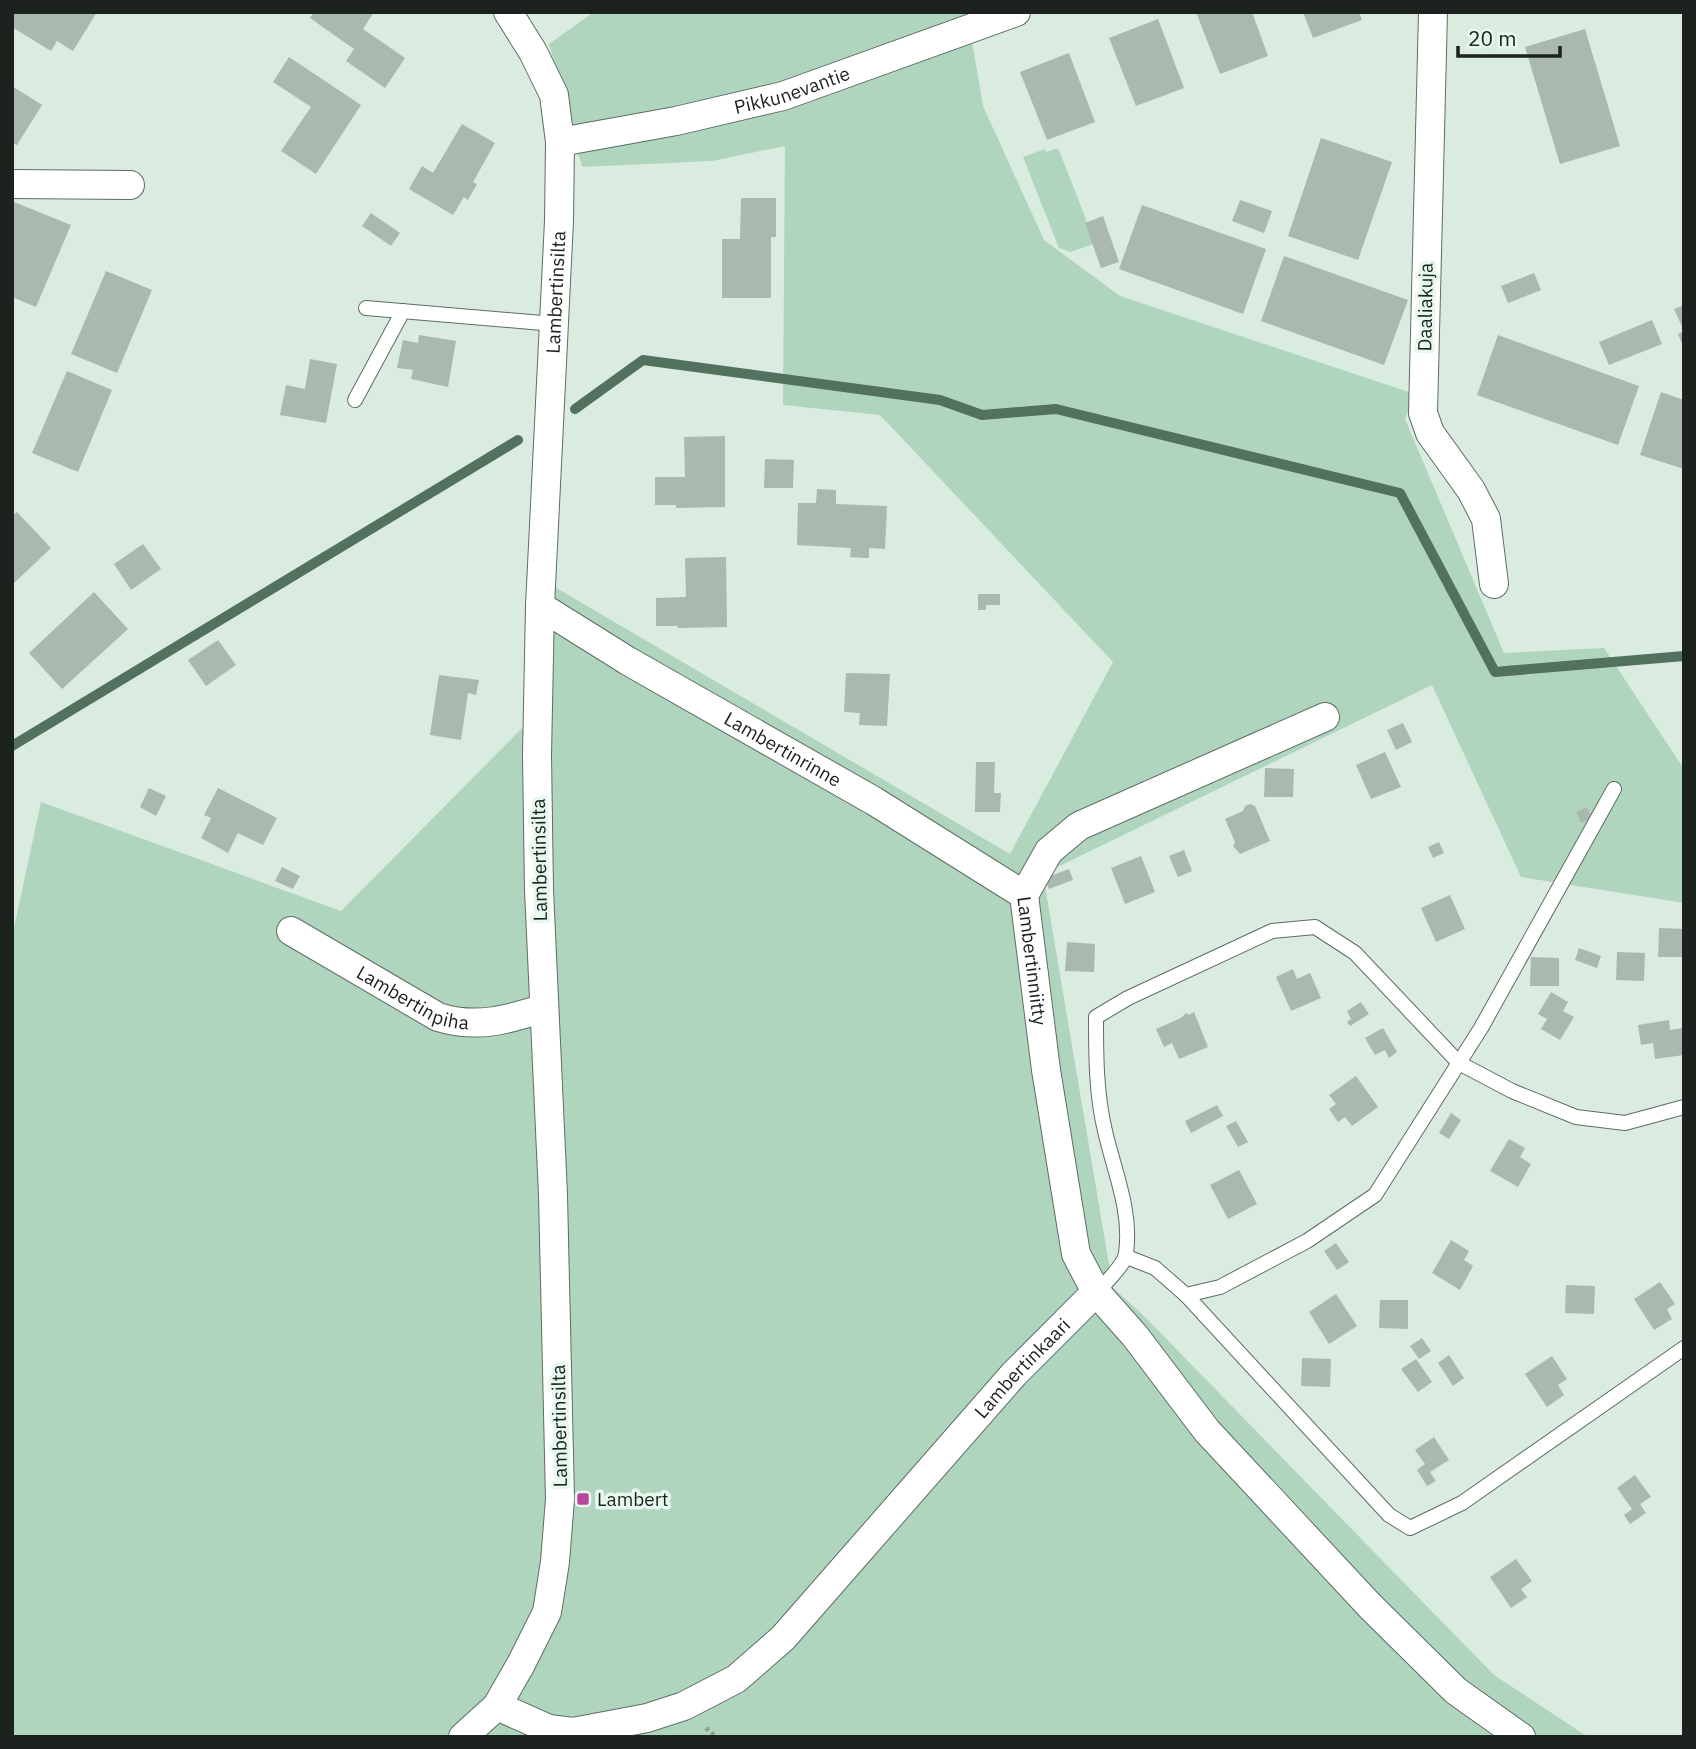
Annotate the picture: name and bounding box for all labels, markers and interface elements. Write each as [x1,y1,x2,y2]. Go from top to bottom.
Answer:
scale bar [1458,14,1560,58]
text: 20 m [1468,24,1517,52]
street label: Pikkunevantie [732,61,853,119]
street label: Lambertinsilta [540,230,571,354]
street label: Daaliakuja [1412,262,1438,352]
street label: Lambertinrinne [720,706,846,792]
street label: Lambertinsilta [526,798,552,922]
street label: Lambertinniitty [1012,895,1052,1027]
street label: Lambertinpiha [352,960,470,1035]
street label: Lambertinkaari [969,1313,1075,1423]
street label: Lambertinsilta [546,1364,572,1488]
place label: Lambert [597,1487,668,1511]
marker: Lambert [575,1491,591,1507]

